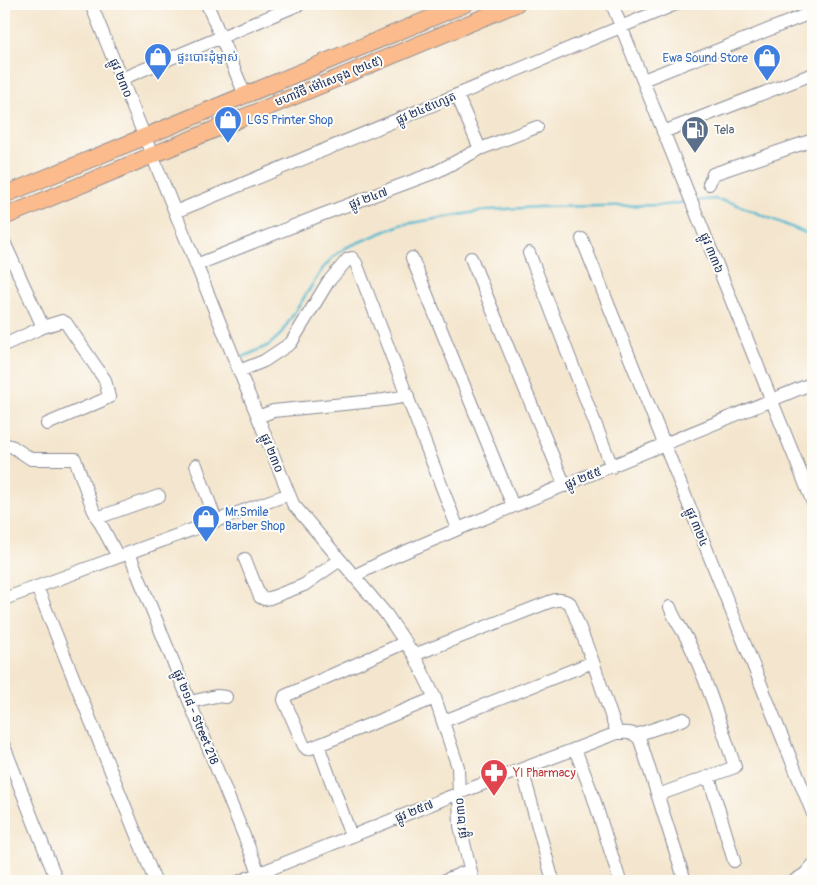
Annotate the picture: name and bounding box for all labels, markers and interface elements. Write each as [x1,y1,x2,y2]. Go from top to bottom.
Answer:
shop icon: ផ្ទះបោះដុំម្នាស់ [143,42,173,81]
shop icon: Ewa Sound Store [752,43,782,82]
place label: ផ្ទះបោះដុំម្នាស់ [177,50,238,65]
place label: Ewa Sound Store [662,51,748,66]
street label: មហាវិថី ម៉ៅសេទុង (២៤៥) [273,52,385,110]
street label: ផ្លូវ ២៣០ [104,56,135,101]
street label: ផ្លូវ ២៤៥ហ្សេត [394,89,460,130]
shop icon: LGS Printer Shop [213,105,243,144]
place label: LGS Printer Shop [247,113,334,128]
fuel station icon: Tela [680,115,710,154]
place label: Tela [714,123,735,138]
street label: ផ្លូវ ២៤៧ [347,185,390,215]
street label: ផ្លូវ ៣៣៦ [694,231,726,277]
street label: ផ្លូវ ២៣០ [255,431,286,476]
street label: ផ្លូវ ២៥៥ [563,464,605,495]
shop icon: Mr.Smile Barber Shop [191,504,221,543]
place label: Mr.Smile Barber Shop [225,505,286,534]
street label: ផ្លូវ ៣២៤ [680,505,711,550]
street label: ផ្លូវ ២១៨ - Street 218 [167,667,221,768]
pharmacy icon: YI Pharmacy [479,758,509,797]
place label: YI Pharmacy [512,766,576,781]
street label: ផ្លូវ ២៥៧ [393,797,437,828]
street label: ផ្លូវ ២៣០ [452,797,473,839]

